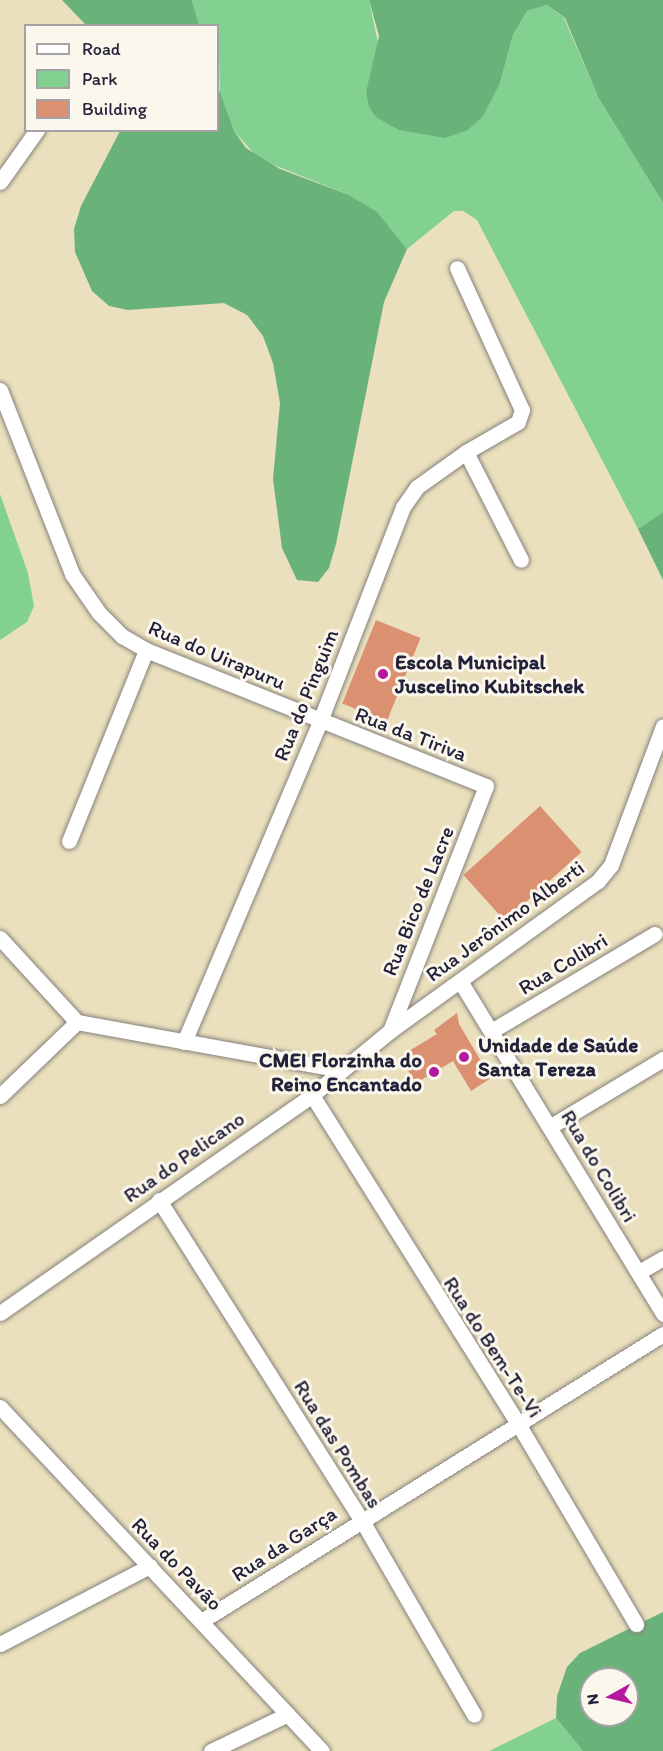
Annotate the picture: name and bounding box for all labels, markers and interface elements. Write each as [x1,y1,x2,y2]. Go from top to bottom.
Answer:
legend [24,24,219,132]
text: Road [82,38,121,60]
text: Park [82,68,117,90]
text: Building [82,98,147,120]
street label: Rua do Uirapuru [145,615,289,695]
street label: Rua do Pinguim [268,625,344,765]
place label: Escola Municipal Juscelino Kubitschek [395,649,584,699]
marker: Escola Municipal Juscelino Kubitschek [376,667,390,681]
street label: Rua da Tiriva [351,701,471,767]
street label: Rua Bico de Lacre [377,823,459,979]
street label: Rua Jerônimo Alberti [421,855,589,987]
street label: Rua Colibri [514,928,612,1000]
place label: Unidade de Saúde Santa Tereza [478,1032,639,1082]
place label: CMEI Florzinha do Reino Encantado [259,1047,422,1097]
marker: Unidade de Saúde Santa Tereza [455,1048,473,1066]
marker: CMEI Florzinha do Reino Encantado [427,1065,441,1079]
street label: Rua do Colibri [556,1105,642,1227]
street label: Rua do Pelicano [119,1106,249,1208]
street label: Rua do Bem-Te-Vi [438,1271,548,1423]
street label: Rua das Pombas [289,1375,387,1513]
street label: Rua da Garça [227,1501,341,1587]
street label: Rua do Pavão [126,1512,228,1616]
north arrow [579,1667,639,1727]
text: N [583,1693,603,1706]

